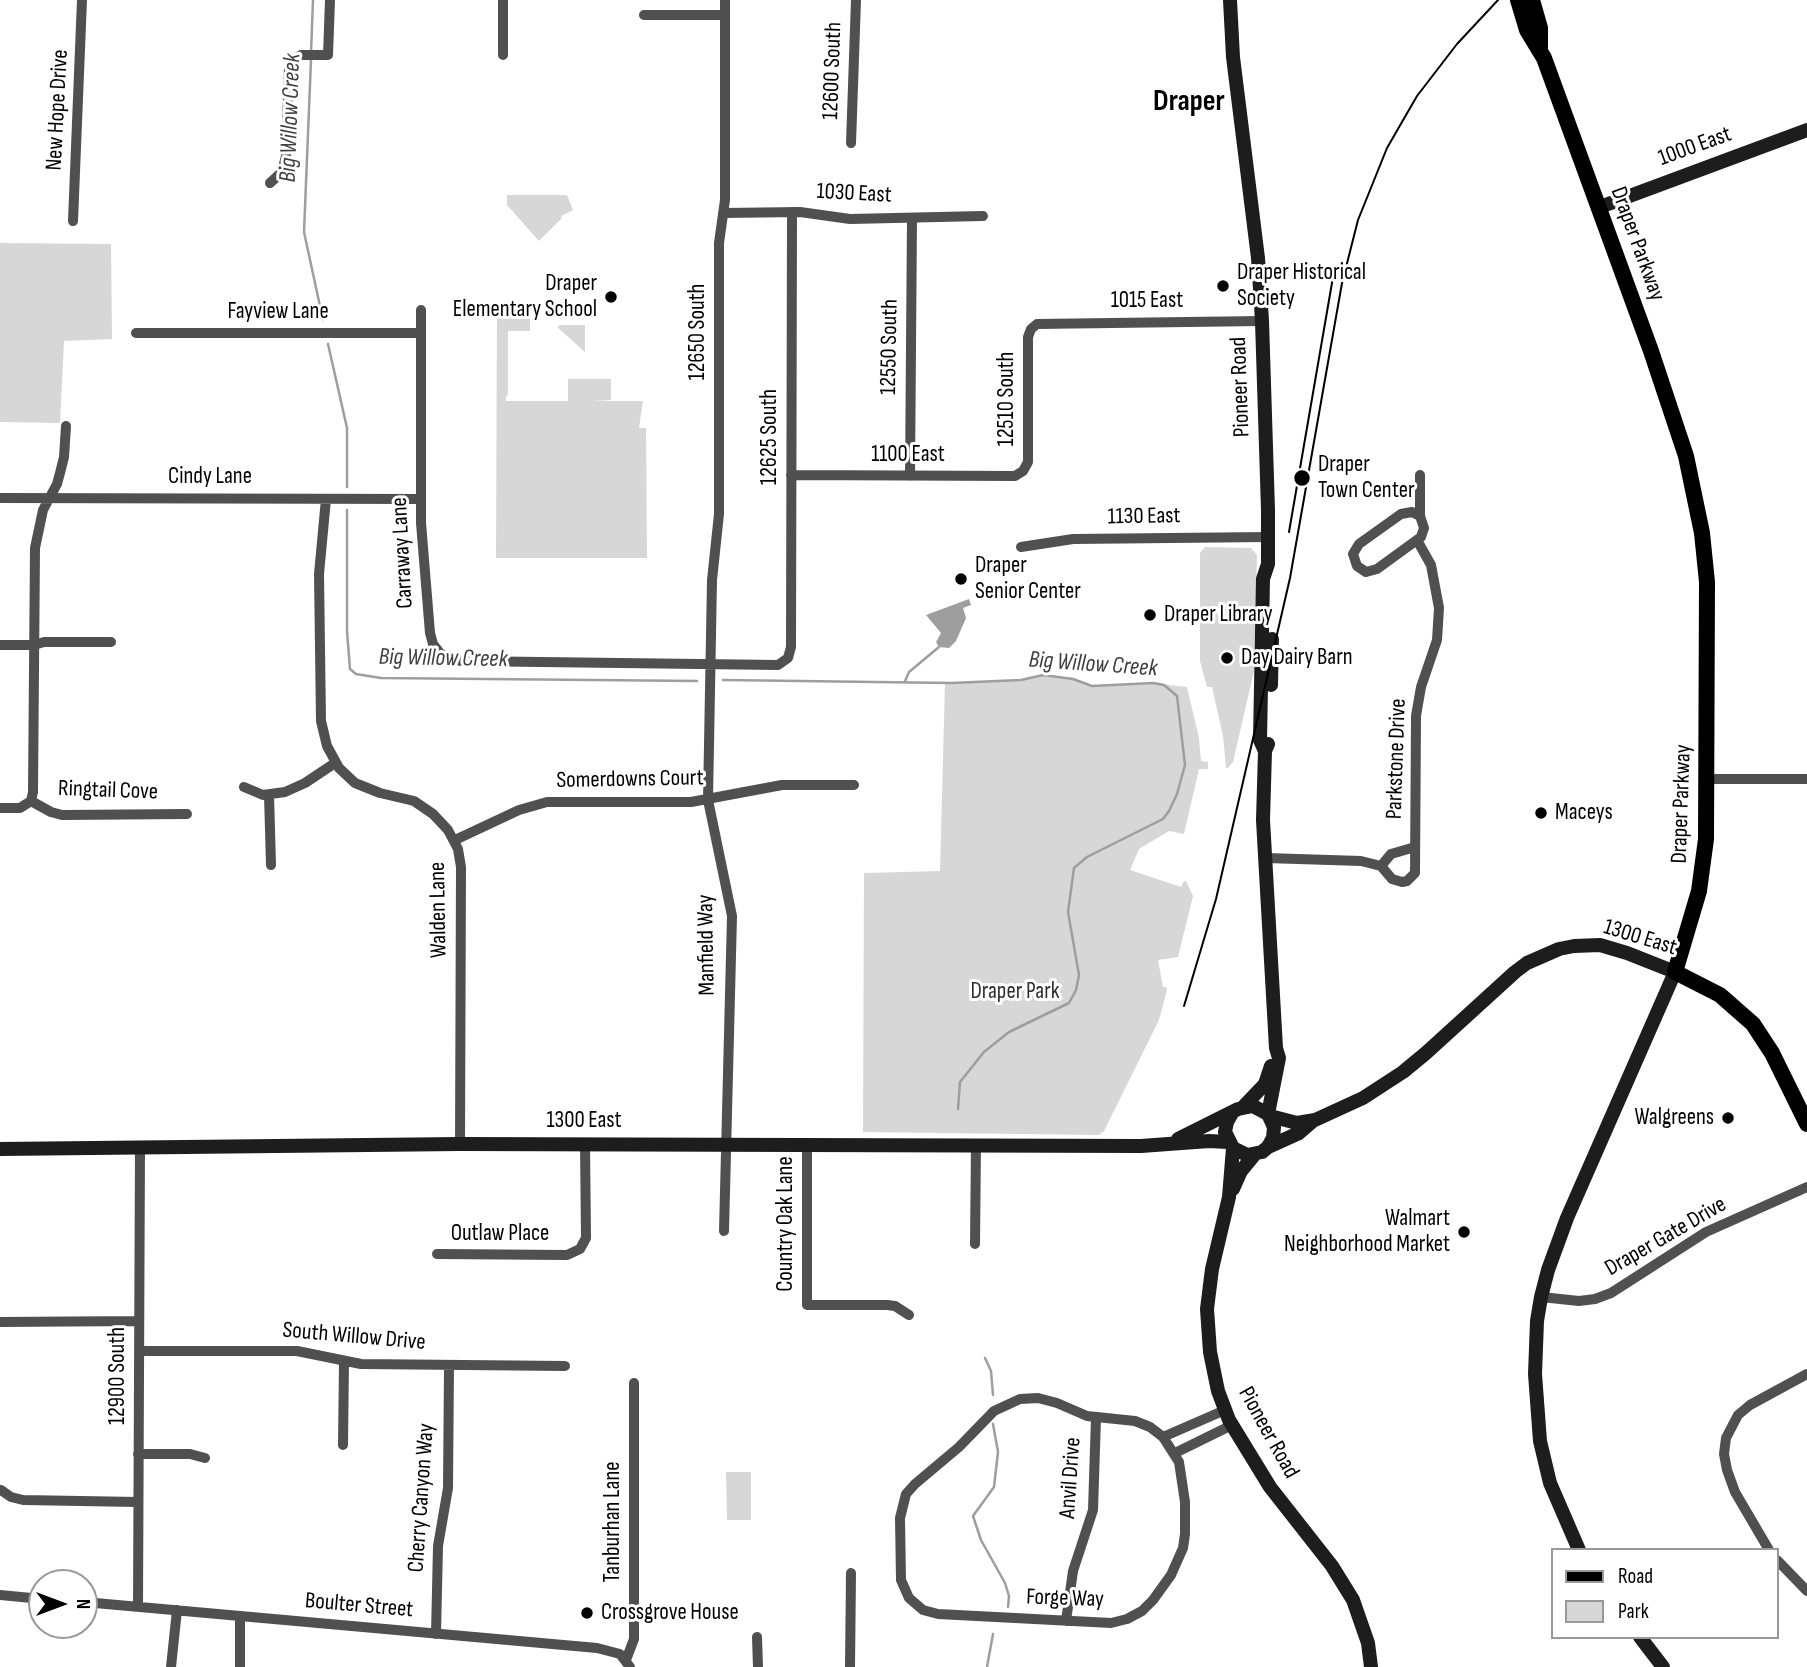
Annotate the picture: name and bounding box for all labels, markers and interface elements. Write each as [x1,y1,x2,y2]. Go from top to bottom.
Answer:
street label: 12600 South [818,22,848,120]
street label: New Hope Drive [41,49,75,171]
water label: Big Willow Creek [274,53,308,183]
district label: Draper [1153,84,1225,120]
street label: 1000 East [1655,121,1735,173]
street label: 1030 East [816,178,892,210]
street label: Draper Parkway [1604,183,1670,305]
place label: Draper Historical Society [1237,259,1366,313]
place label: Draper Elementary School [453,270,597,324]
marker: Draper Historical Society [1215,278,1231,294]
street label: 12650 South [684,284,712,380]
street label: 1015 East [1111,287,1183,315]
marker: Draper Elementary School [603,289,619,305]
street label: Fayview Lane [227,298,329,326]
street label: 12550 South [875,299,905,395]
street label: Pioneer Road [1225,336,1257,438]
street label: 12510 South [993,352,1021,446]
street label: 12625 South [756,389,784,485]
street label: 1100 East [871,441,945,469]
place label: Draper Town Center [1318,451,1415,505]
street label: Cindy Lane [168,463,252,491]
marker: Draper Town Center [1292,468,1312,488]
street label: Carraway Lane [386,497,420,609]
street label: 1130 East [1107,503,1181,531]
place label: Draper Senior Center [975,552,1081,606]
marker: Draper Senior Center [953,571,969,587]
place label: Draper Library [1164,601,1273,629]
marker: Draper Library [1142,607,1158,623]
water label: Big Willow Creek [378,643,508,675]
place label: Day Dairy Barn [1241,644,1353,672]
water label: Big Willow Creek [1028,646,1158,684]
marker: Day Dairy Barn [1219,650,1235,666]
street label: Parkstone Drive [1381,698,1413,820]
street label: Draper Parkway [1666,744,1698,864]
street label: Somerdowns Court [556,765,704,795]
street label: Ringtail Cove [58,775,158,807]
place label: Maceys [1555,799,1613,827]
marker: Maceys [1533,805,1549,821]
street label: Walden Lane [424,862,454,958]
street label: Manfield Way [692,894,722,996]
street label: 1300 East [1600,914,1680,962]
park label: Draper Park [970,978,1060,1006]
place label: Walgreens [1635,1104,1714,1132]
street label: 1300 East [546,1107,622,1135]
marker: Walgreens [1720,1110,1736,1126]
street label: Country Oak Lane [772,1156,800,1292]
street label: Draper Gate Drive [1600,1191,1732,1283]
place label: Walmart Neighborhood Market [1284,1205,1450,1259]
street label: Outlaw Place [451,1220,549,1248]
marker: Walmart Neighborhood Market [1456,1224,1472,1240]
street label: South Willow Drive [281,1317,427,1357]
street label: 12900 South [104,1327,132,1425]
street label: Pioneer Road [1232,1382,1304,1484]
street label: Cherry Canyon Way [403,1423,441,1573]
street label: Anvil Drive [1054,1436,1088,1520]
street label: Tanburhan Lane [599,1462,627,1582]
legend [1552,1548,1779,1639]
text: Road [1618,1564,1653,1589]
north arrow [28,1569,98,1639]
street label: Forge Way [1026,1584,1104,1614]
street label: Boulter Street [304,1588,414,1624]
text: N [71,1599,94,1609]
place label: Crossgrove House [601,1599,739,1627]
text: Park [1618,1599,1649,1624]
marker: Crossgrove House [579,1605,595,1621]

